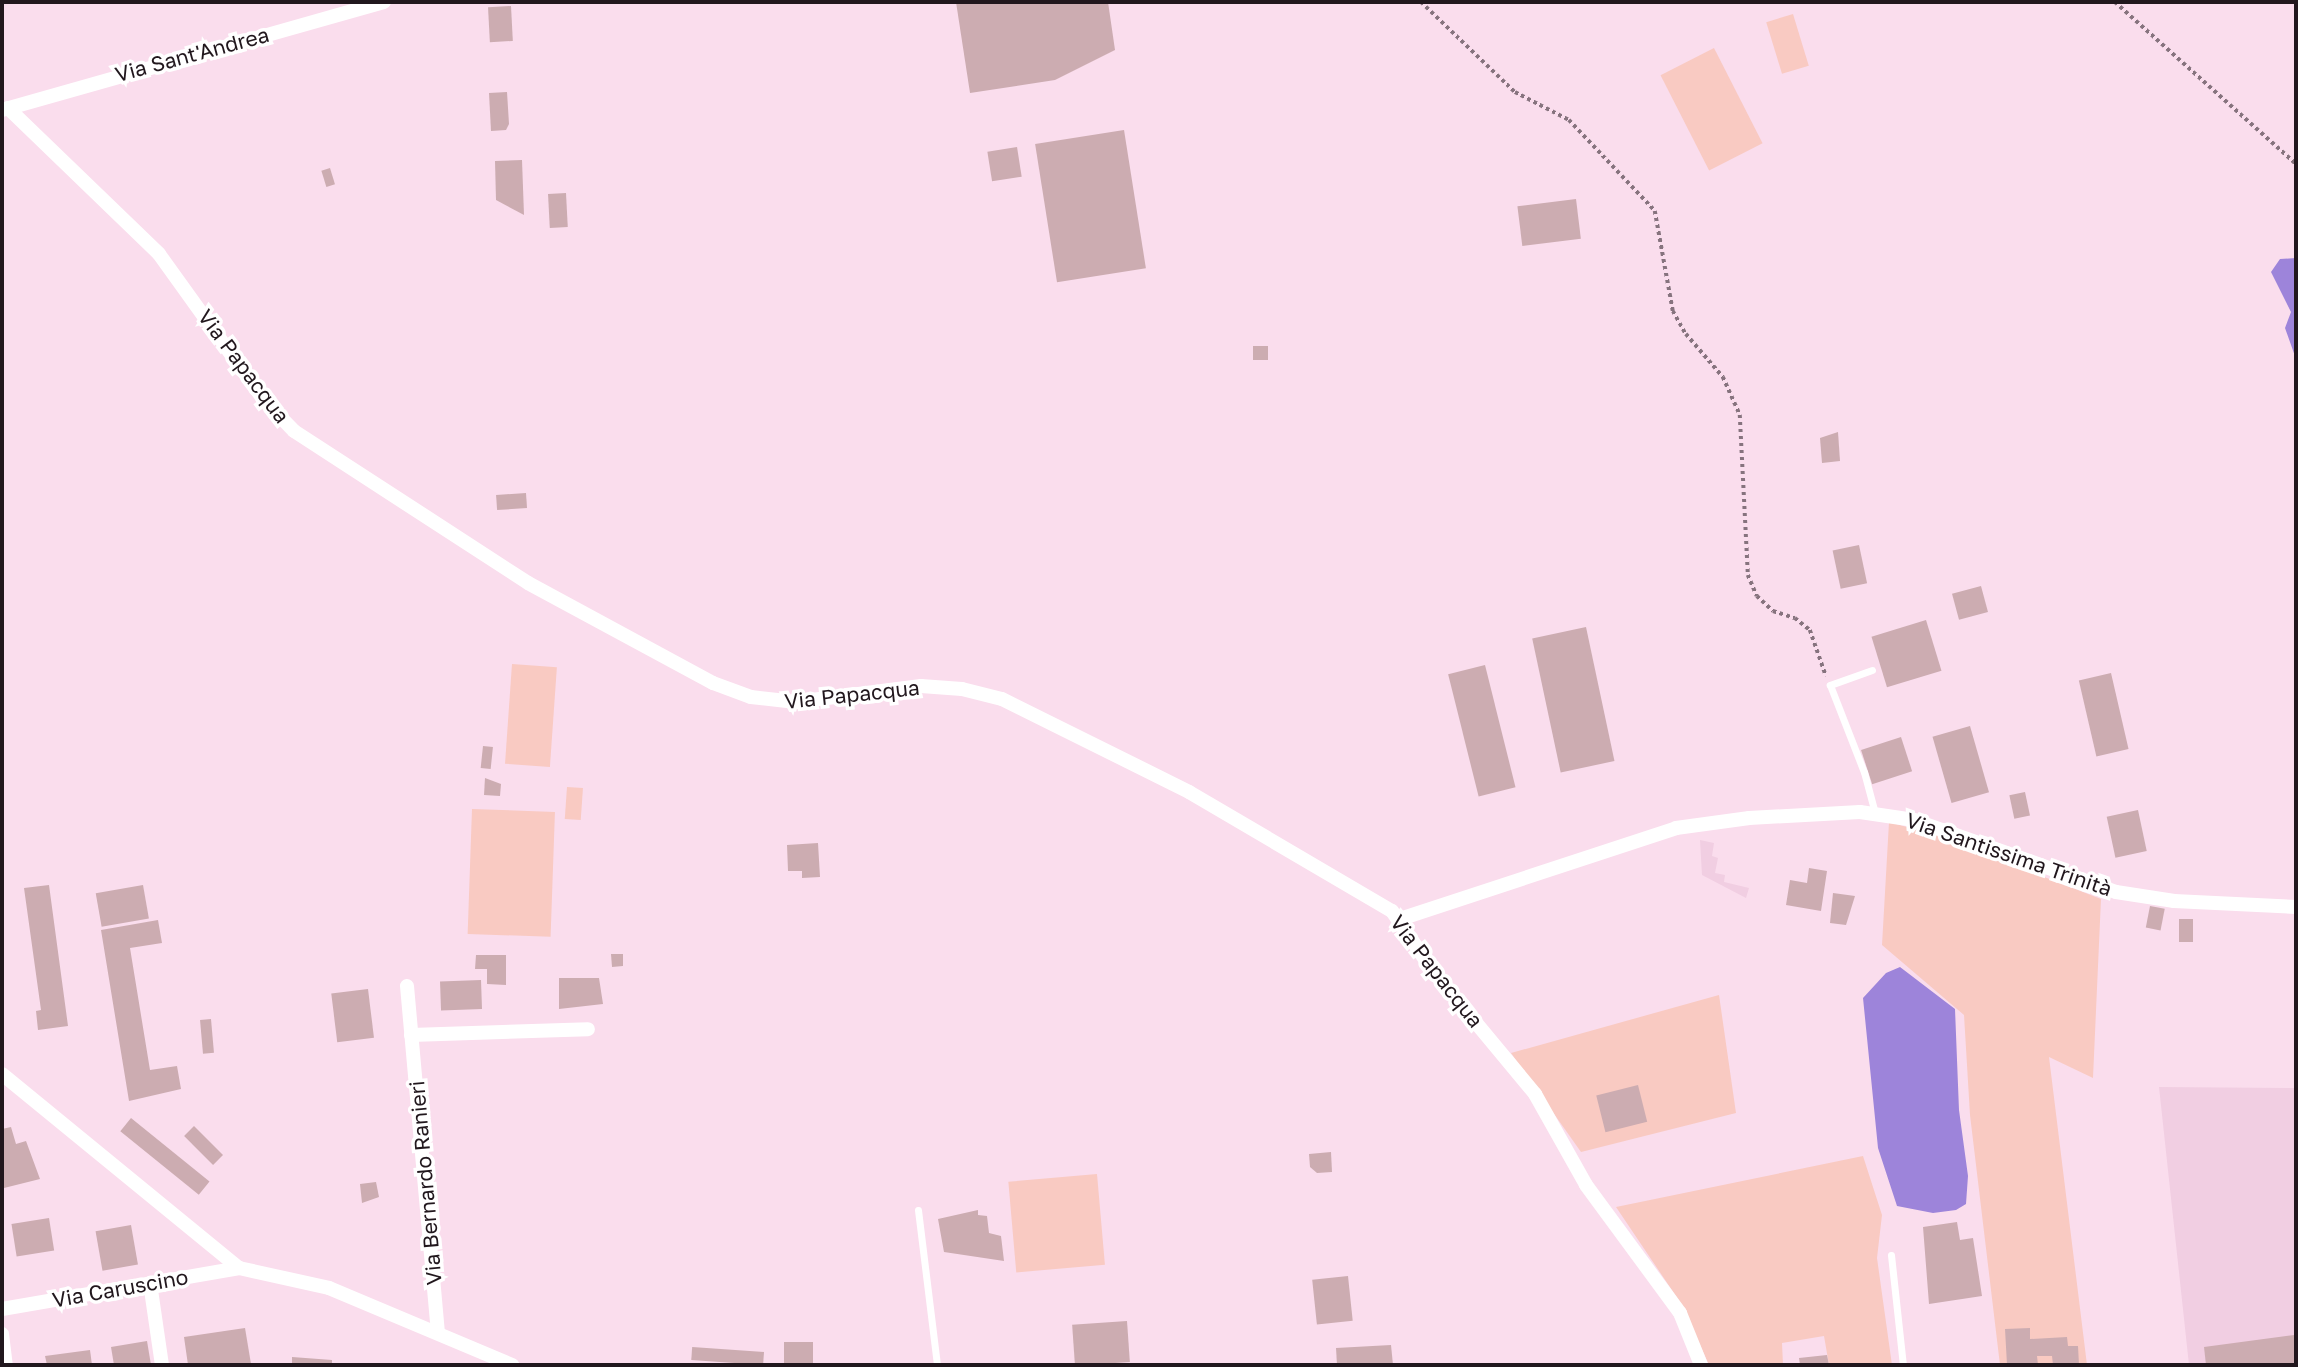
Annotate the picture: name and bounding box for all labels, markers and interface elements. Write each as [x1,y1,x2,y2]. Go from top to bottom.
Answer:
street label: Via Sant'Andrea [112,21,272,87]
street label: Via Papacqua [193,304,295,428]
street label: Via Papacqua [783,674,921,714]
street label: Via Santissima Trinità [1903,807,2115,901]
street label: Via Papacqua [1385,910,1489,1032]
street label: Via Bernardo Ranieri [404,1080,446,1286]
street label: Via Caruscino [50,1264,190,1312]

